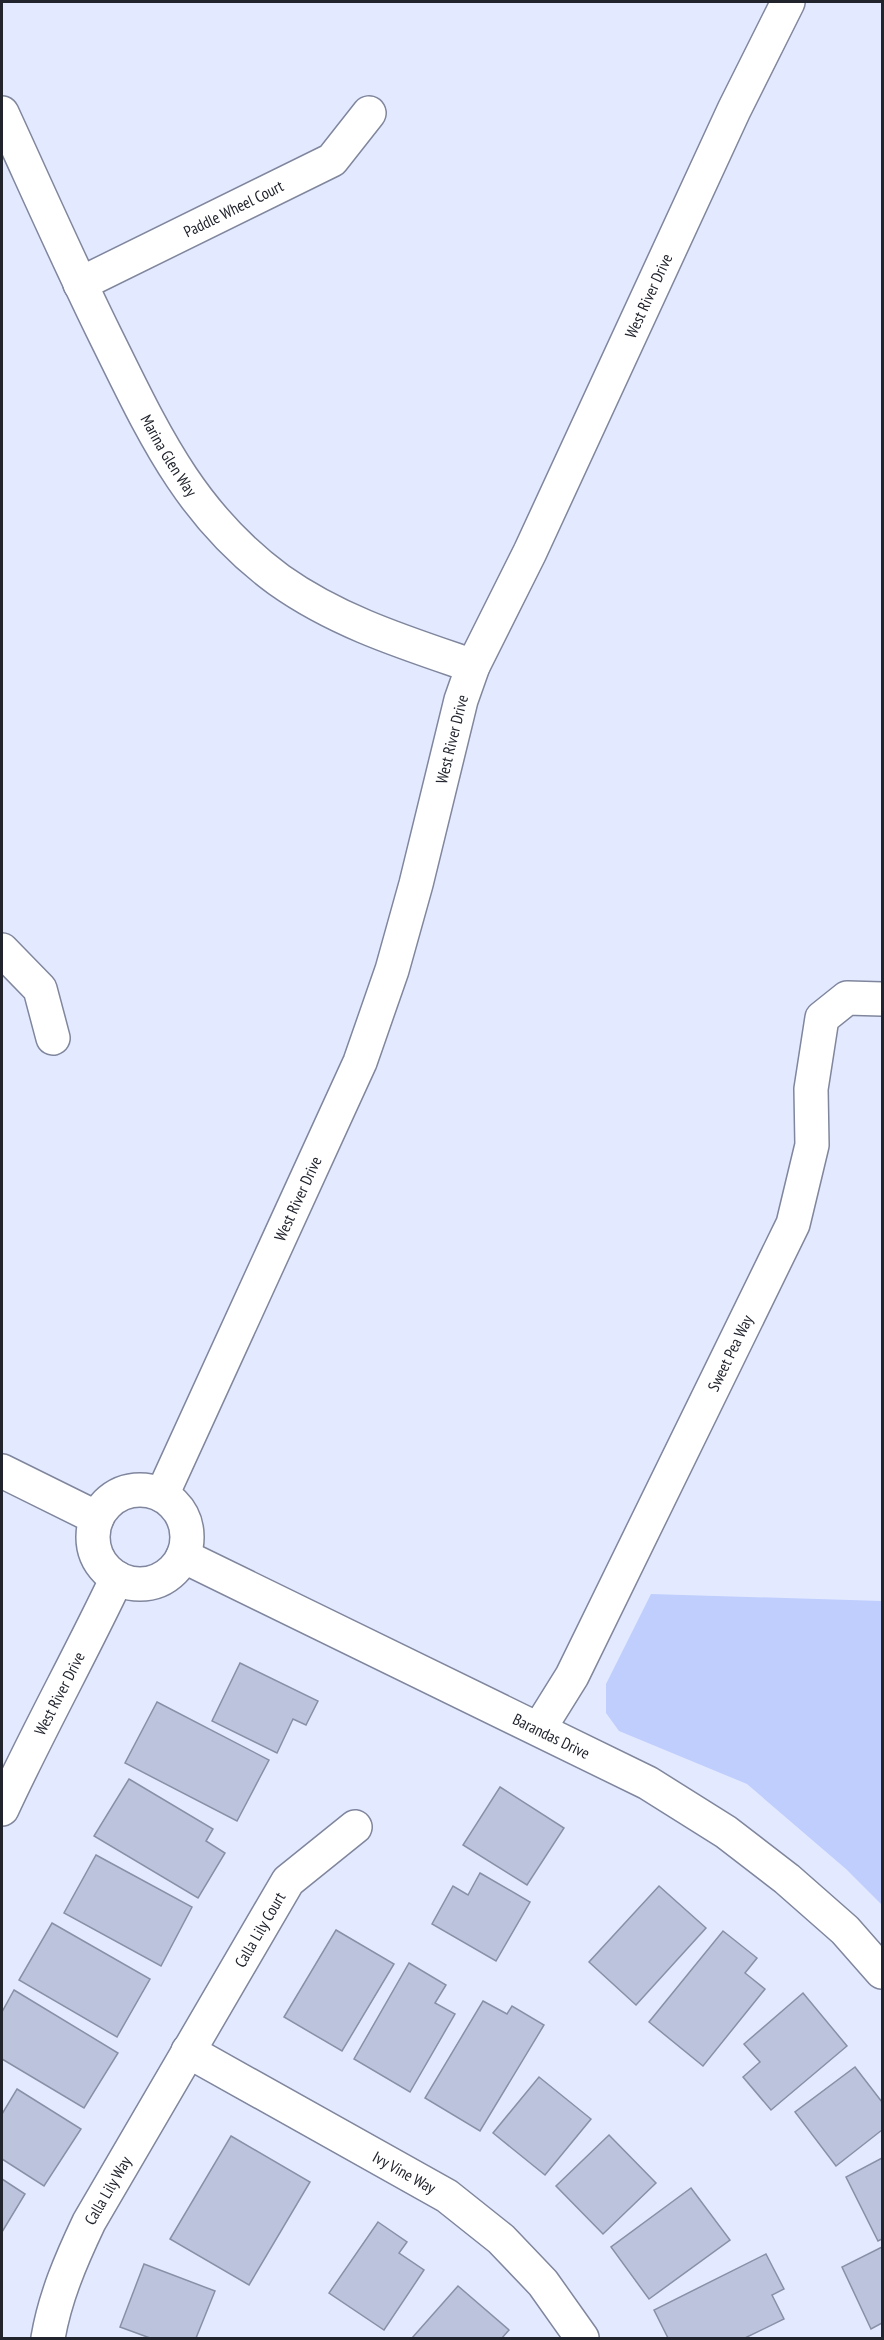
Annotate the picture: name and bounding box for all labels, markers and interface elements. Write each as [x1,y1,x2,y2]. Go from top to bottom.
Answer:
street label: Paddle Wheel Court [180,175,287,241]
street label: West River Drive [620,250,676,341]
street label: Marina Glen Way [137,411,202,500]
street label: West River Drive [431,692,472,786]
street label: West River Drive [270,1153,326,1244]
street label: Sweet Pea Way [703,1311,757,1394]
street label: West River Drive [30,1648,89,1738]
street label: Barandas Drive [510,1709,593,1763]
street label: Calla Lily Court [230,1888,290,1971]
street label: Ivy Vine Way [369,2147,439,2198]
street label: Calla Lily Way [80,2153,135,2228]

